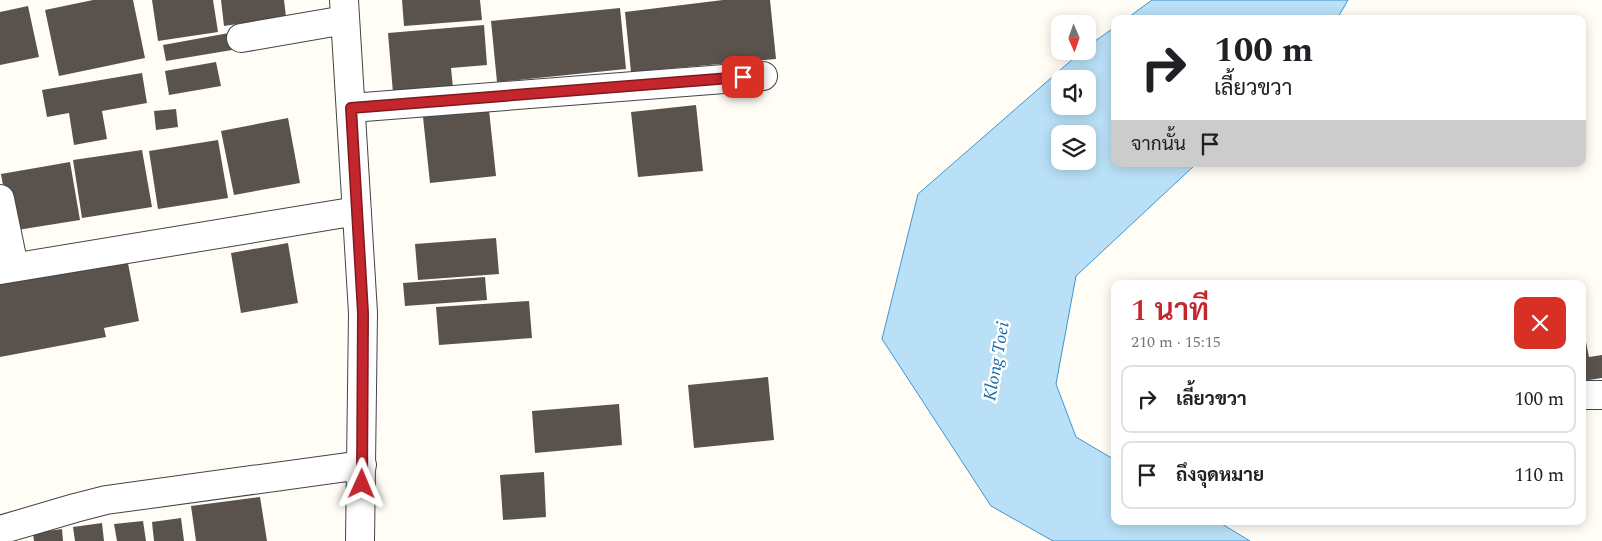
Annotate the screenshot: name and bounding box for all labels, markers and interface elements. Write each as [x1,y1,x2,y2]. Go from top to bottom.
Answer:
north arrow [1051,15,1096,60]
map controls [1051,15,1096,170]
text: 100 m [1214,24,1313,77]
icon: right [1131,35,1196,100]
pin [722,56,764,98]
icon: arrive [729,63,757,91]
button: sound [1051,70,1096,115]
text: เลี้ยวขวา [1214,72,1292,105]
button: layers [1051,125,1096,170]
text: จากนั้น [1131,130,1186,159]
icon: arrive [1196,130,1224,158]
text: 1 นาที [1131,288,1209,334]
button: close [1514,297,1566,349]
water label: Klong Toei [976,319,1017,403]
text: 210 m · 15:15 [1131,330,1221,354]
icon: right [1133,385,1161,413]
text: เลี้ยวขวา [1176,385,1247,414]
text: 100 m [1514,385,1564,414]
position arrow [335,457,387,509]
icon: arrive [1133,461,1161,489]
text: ถึงจุดหมาย [1176,461,1264,490]
text: 110 m [1514,461,1564,490]

